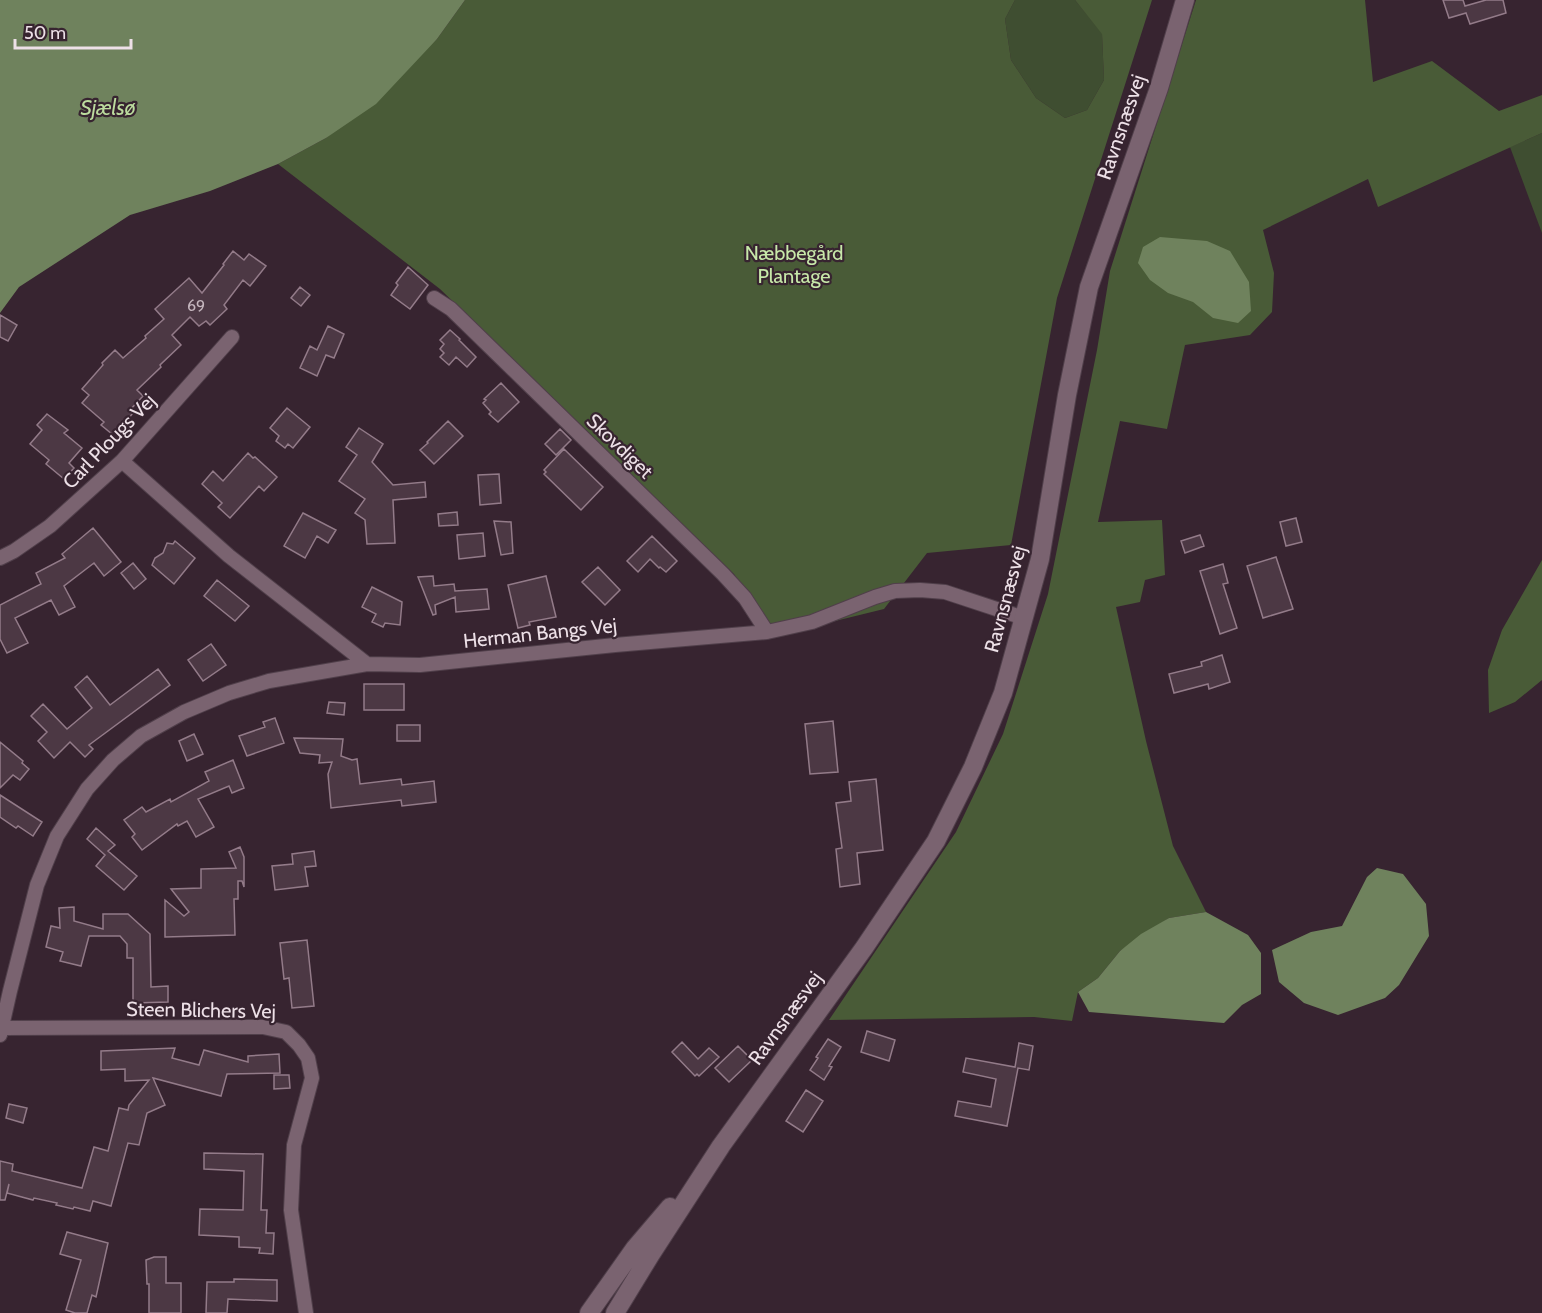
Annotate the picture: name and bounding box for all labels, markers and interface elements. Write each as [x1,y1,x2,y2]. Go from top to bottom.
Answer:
scale bar [15,12,130,50]
text: 50 m [24,22,66,44]
street label: Ravnsnæsvej [1092,71,1150,183]
water label: Sjælsø [81,95,136,121]
park label: Næbbegård Plantage [745,241,843,288]
house number: 69 [187,296,205,315]
street label: Carl Plougs Vej [58,388,160,494]
street label: Skovdiget [582,409,658,484]
street label: Ravnsnæsvej [979,543,1031,655]
street label: Herman Bangs Vej [462,613,618,653]
street label: Ravnsnæsvej [743,967,827,1069]
street label: Steen Blichers Vej [126,997,276,1023]

